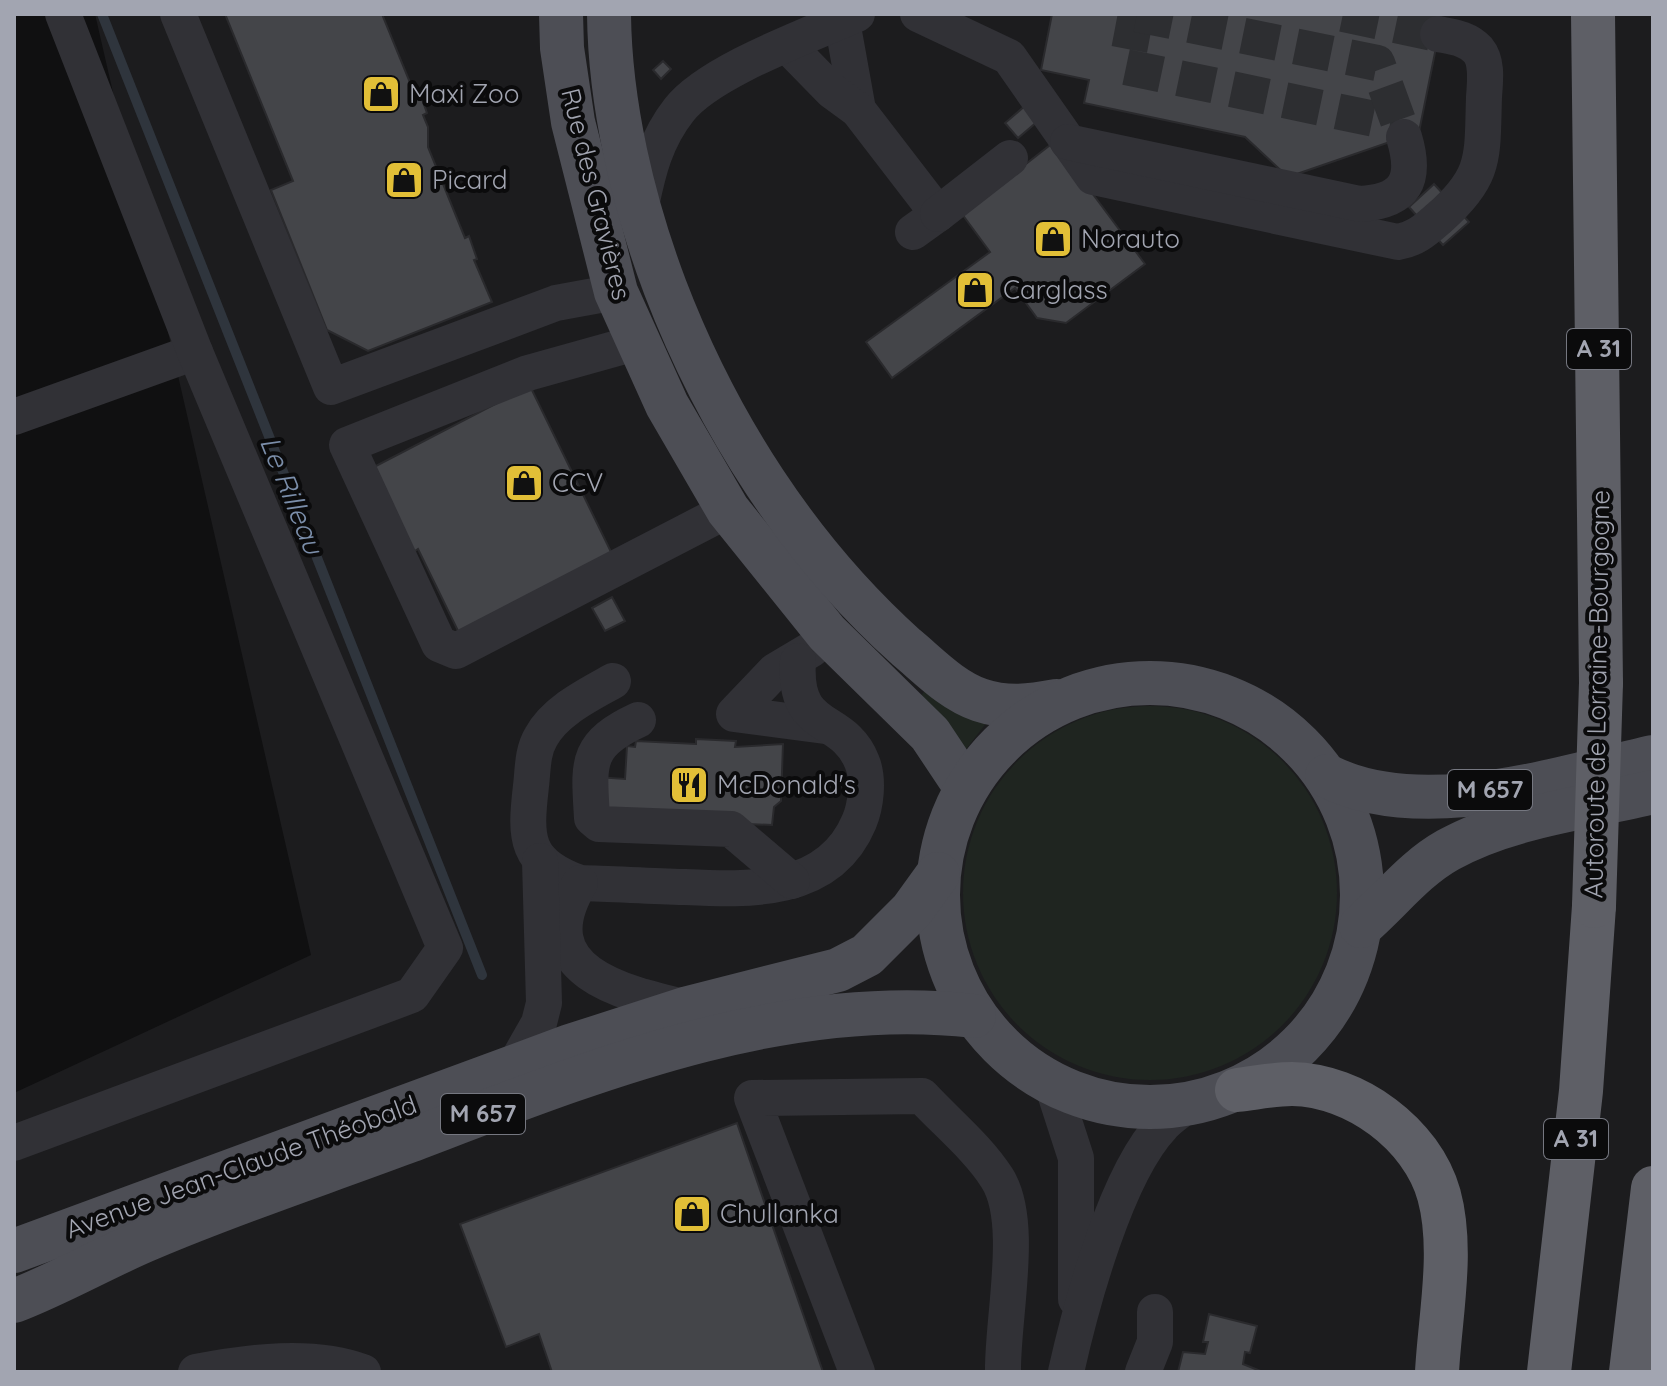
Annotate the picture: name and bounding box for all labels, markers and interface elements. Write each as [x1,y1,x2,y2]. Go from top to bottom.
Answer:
shop icon: Maxi Zoo [360,73,402,115]
place label: Maxi Zoo [409,77,520,110]
street label: Rue des Gravières [554,85,639,303]
shop icon: Picard [383,159,425,201]
place label: Picard [432,163,507,196]
shop icon: Norauto [1032,218,1074,260]
place label: Norauto [1081,222,1180,255]
shop icon: Carglass [954,269,996,311]
place label: Carglass [1003,273,1108,306]
road number: A 31 [1567,329,1631,369]
water label: Le Rilleau [253,431,333,561]
shop icon: CCV [503,462,545,504]
place label: CCV [552,466,603,499]
street label: Autoroute de Lorraine-Bourgogne [1576,489,1617,898]
restaurant icon: McDonald's [668,764,710,806]
place label: McDonald's [717,768,856,801]
road number: M 657 [1448,770,1532,810]
street label: Avenue Jean-Claude Théobald [61,1088,421,1246]
road number: M 657 [441,1094,525,1134]
road number: A 31 [1544,1119,1608,1159]
shop icon: Chullanka [671,1193,713,1235]
place label: Chullanka [720,1197,839,1230]

